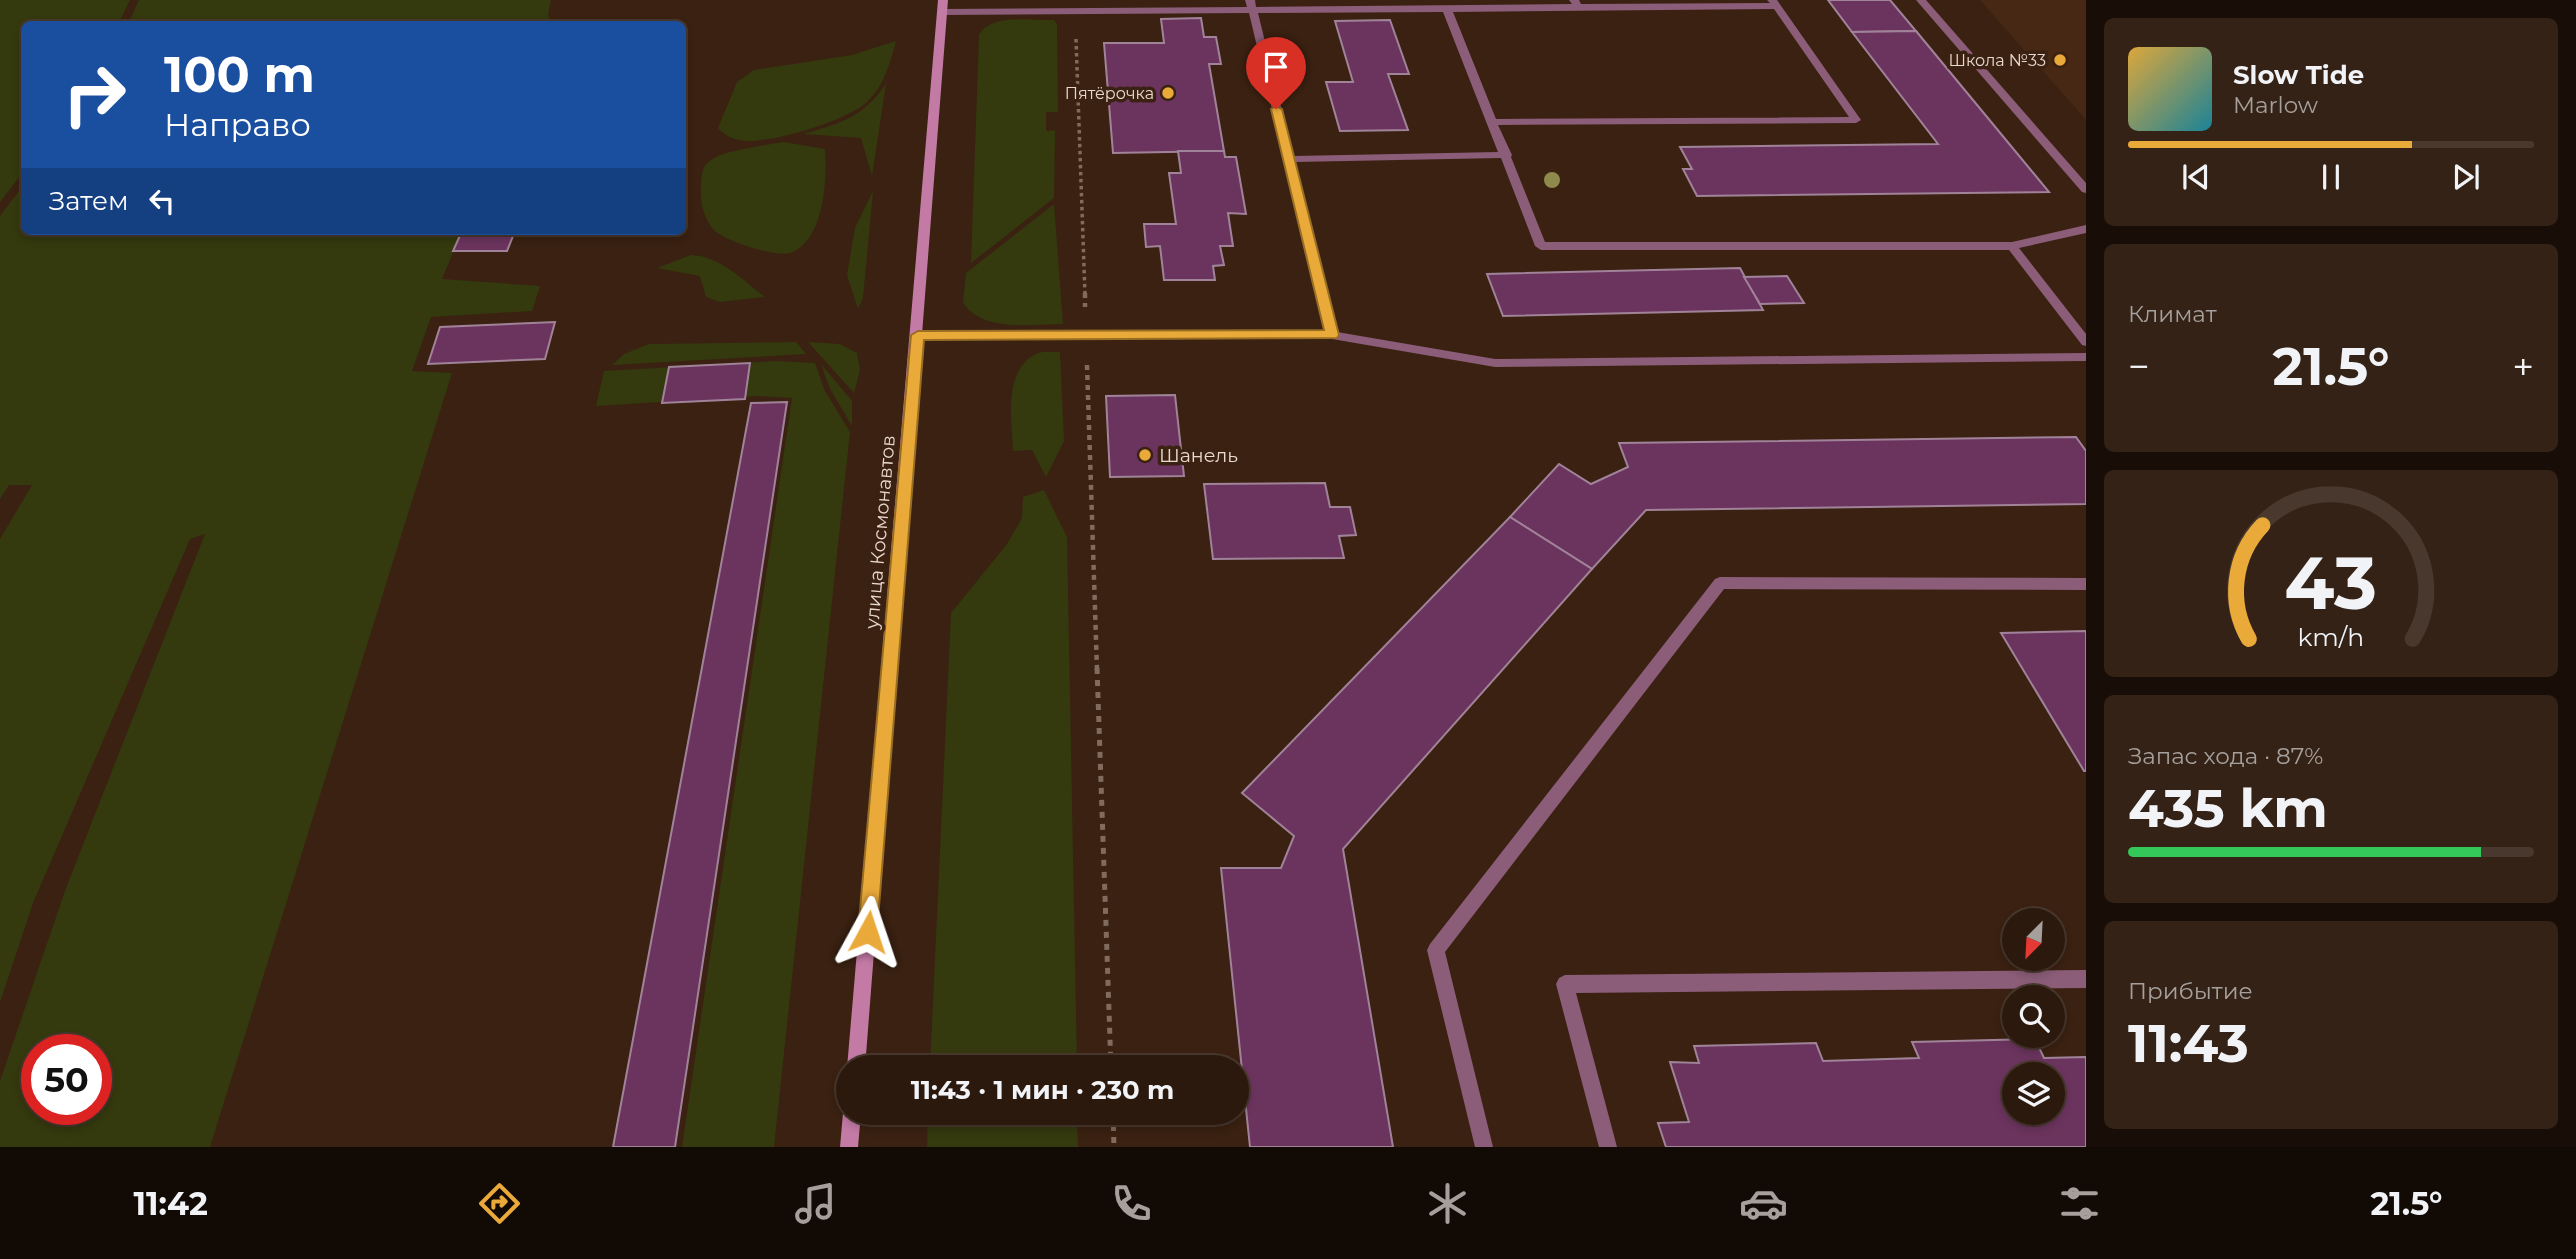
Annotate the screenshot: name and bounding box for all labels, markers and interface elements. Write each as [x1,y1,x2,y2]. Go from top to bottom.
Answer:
pin [1246,37,1306,109]
text: 100 m [164,45,315,104]
icon: arrive [1257,48,1295,86]
icon: right [49,49,140,140]
place label: Школа №33 [1949,51,2046,70]
marker: Школа №33 [2052,52,2068,68]
text: Slow Tide [2233,59,2364,91]
place label: Пятёрочка [1065,84,1154,103]
marker: Пятёрочка [1160,85,1176,101]
text: Marlow [2233,91,2318,119]
text: Направо [164,105,311,144]
icon: previous [2177,158,2215,196]
icon: pause [2312,158,2350,196]
icon: next [2447,158,2485,196]
icon: left [143,182,181,220]
text: Затем [49,185,129,217]
text: Климат [2128,300,2217,328]
text: 21.5° [2272,335,2390,398]
text: − [2128,343,2150,390]
text: + [2512,343,2534,390]
street label: улица Космонавтов [860,434,900,631]
place label: Шанель [1159,444,1238,467]
marker: Шанель [1137,447,1153,463]
text: 43 [2285,540,2377,628]
text: km/h [2298,622,2364,652]
text: Запас хода · 87% [2128,742,2323,770]
text: 435 km [2128,777,2328,840]
position arrow [831,895,905,969]
north arrow [2002,908,2065,971]
map controls [2002,908,2065,1125]
text: Прибытие [2128,977,2253,1005]
button: search [2002,985,2065,1048]
text: 11:43 [2128,1012,2249,1075]
speed limit sign: 50 [21,1034,112,1125]
button: layers [2002,1062,2065,1125]
text: 11:43 · 1 мин · 230 m [911,1074,1174,1106]
icon: directions [475,1179,524,1228]
icon: music [791,1179,840,1228]
icon: phone [1107,1179,1156,1228]
icon: climate [1423,1179,1472,1228]
icon: car [1739,1179,1788,1228]
icon: filters [2055,1179,2104,1228]
text: 11:42 [133,1184,208,1223]
text: 21.5° [2370,1184,2442,1223]

